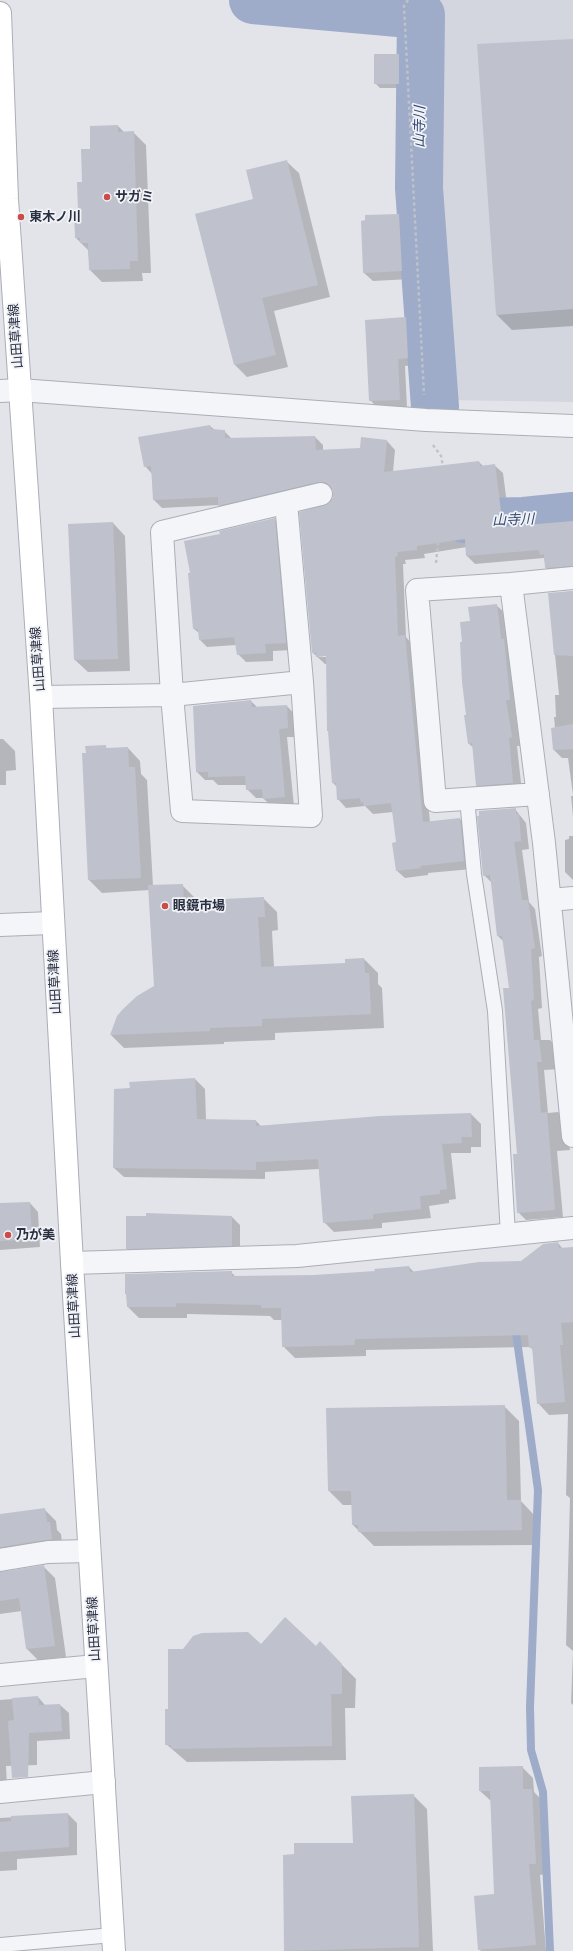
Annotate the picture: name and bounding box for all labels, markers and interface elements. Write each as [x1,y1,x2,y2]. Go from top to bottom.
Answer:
water label: 山寺川 [411,106,429,148]
place label: サガミ [115,189,154,205]
marker: サガミ [102,192,112,202]
place label: 東木ノ川 [29,209,81,225]
marker: 東木ノ川 [16,212,26,222]
street label: 山田草津線 [6,303,26,369]
water label: 山寺川 [492,511,534,529]
street label: 山田草津線 [28,626,48,692]
place label: 眼鏡市場 [173,898,225,914]
marker: 眼鏡市場 [160,901,170,911]
street label: 山田草津線 [46,949,64,1015]
place label: 乃が美 [16,1227,55,1243]
marker: 乃が美 [3,1230,13,1240]
street label: 山田草津線 [65,1273,83,1339]
street label: 山田草津線 [85,1596,103,1662]

